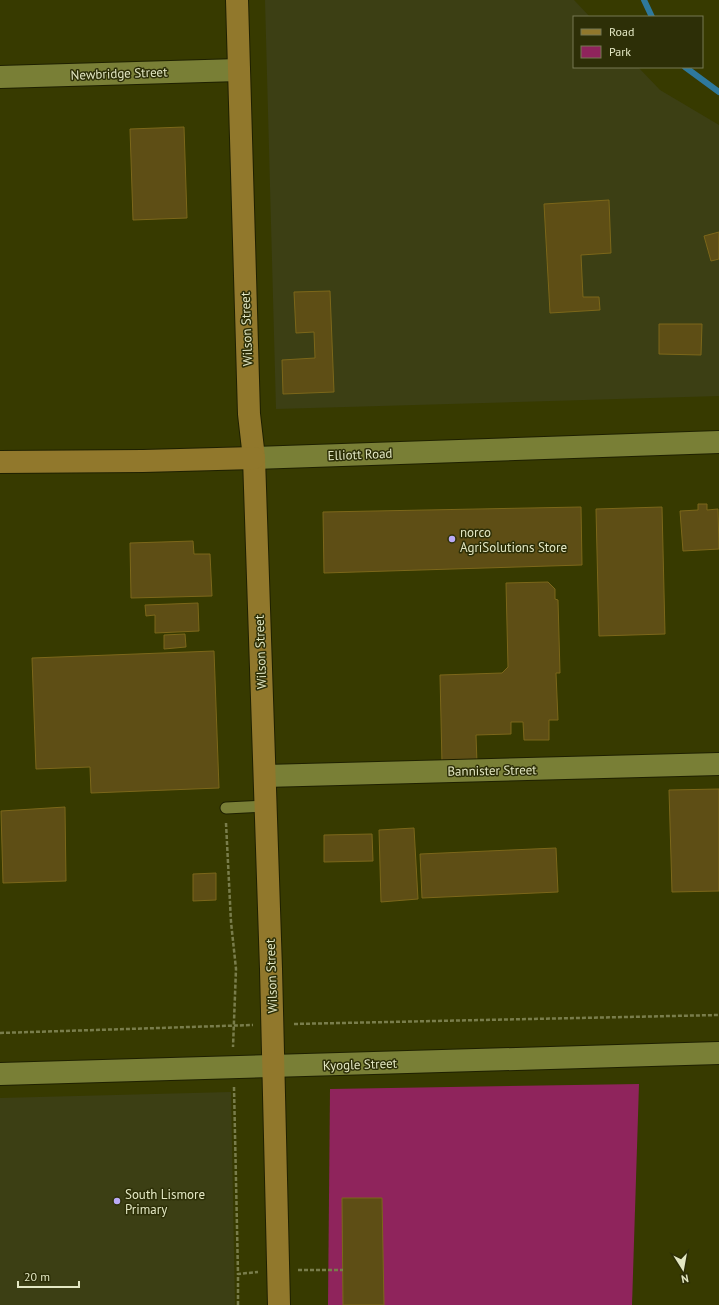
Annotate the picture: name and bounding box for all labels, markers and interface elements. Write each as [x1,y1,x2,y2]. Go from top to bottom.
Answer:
legend [573,16,703,68]
text: Road [609,24,634,39]
text: Park [609,44,631,59]
street label: Newbridge Street [70,63,168,84]
street label: Wilson Street [237,291,256,366]
street label: Elliott Road [327,445,393,464]
place label: norco AgriSolutions Store [460,524,567,556]
marker: norco AgriSolutions Store [447,534,457,544]
street label: Wilson Street [251,614,270,689]
street label: Bannister Street [447,761,537,780]
street label: Wilson Street [262,938,281,1013]
street label: Kyogle Street [323,1055,398,1074]
place label: South Lismore Primary [125,1186,205,1218]
marker: South Lismore Primary [112,1196,122,1206]
north arrow [663,1249,703,1289]
scale bar [18,1263,79,1289]
text: 20 m [24,1269,50,1284]
text: N [680,1271,690,1286]

